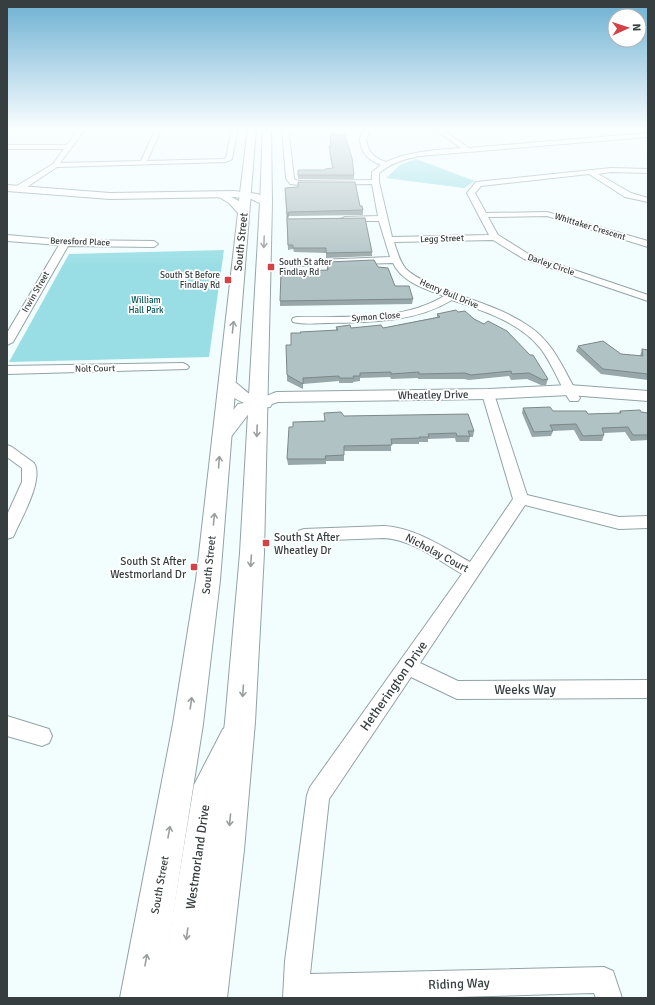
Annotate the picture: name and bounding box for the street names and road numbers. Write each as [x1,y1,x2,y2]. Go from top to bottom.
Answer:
street label: Whittaker Crescent [553,211,627,243]
street label: South Street [231,212,251,272]
street label: Legg Street [420,233,464,245]
street label: Beresford Place [50,235,111,249]
street label: Darley Circle [526,252,576,278]
street label: Irwin Street [20,270,52,314]
street label: Henry Bull Drive [418,277,481,312]
street label: Symon Close [351,310,401,324]
street label: Nolt Court [75,363,115,375]
street label: Wheatley Drive [397,388,469,402]
street label: Nicholay Court [403,531,471,575]
street label: South Street [199,535,219,595]
street label: Hetherington Drive [357,638,431,734]
street label: Weeks Way [494,682,556,698]
street label: Westmorland Drive [183,804,213,910]
street label: South Street [148,855,172,915]
street label: Riding Way [428,975,490,993]

